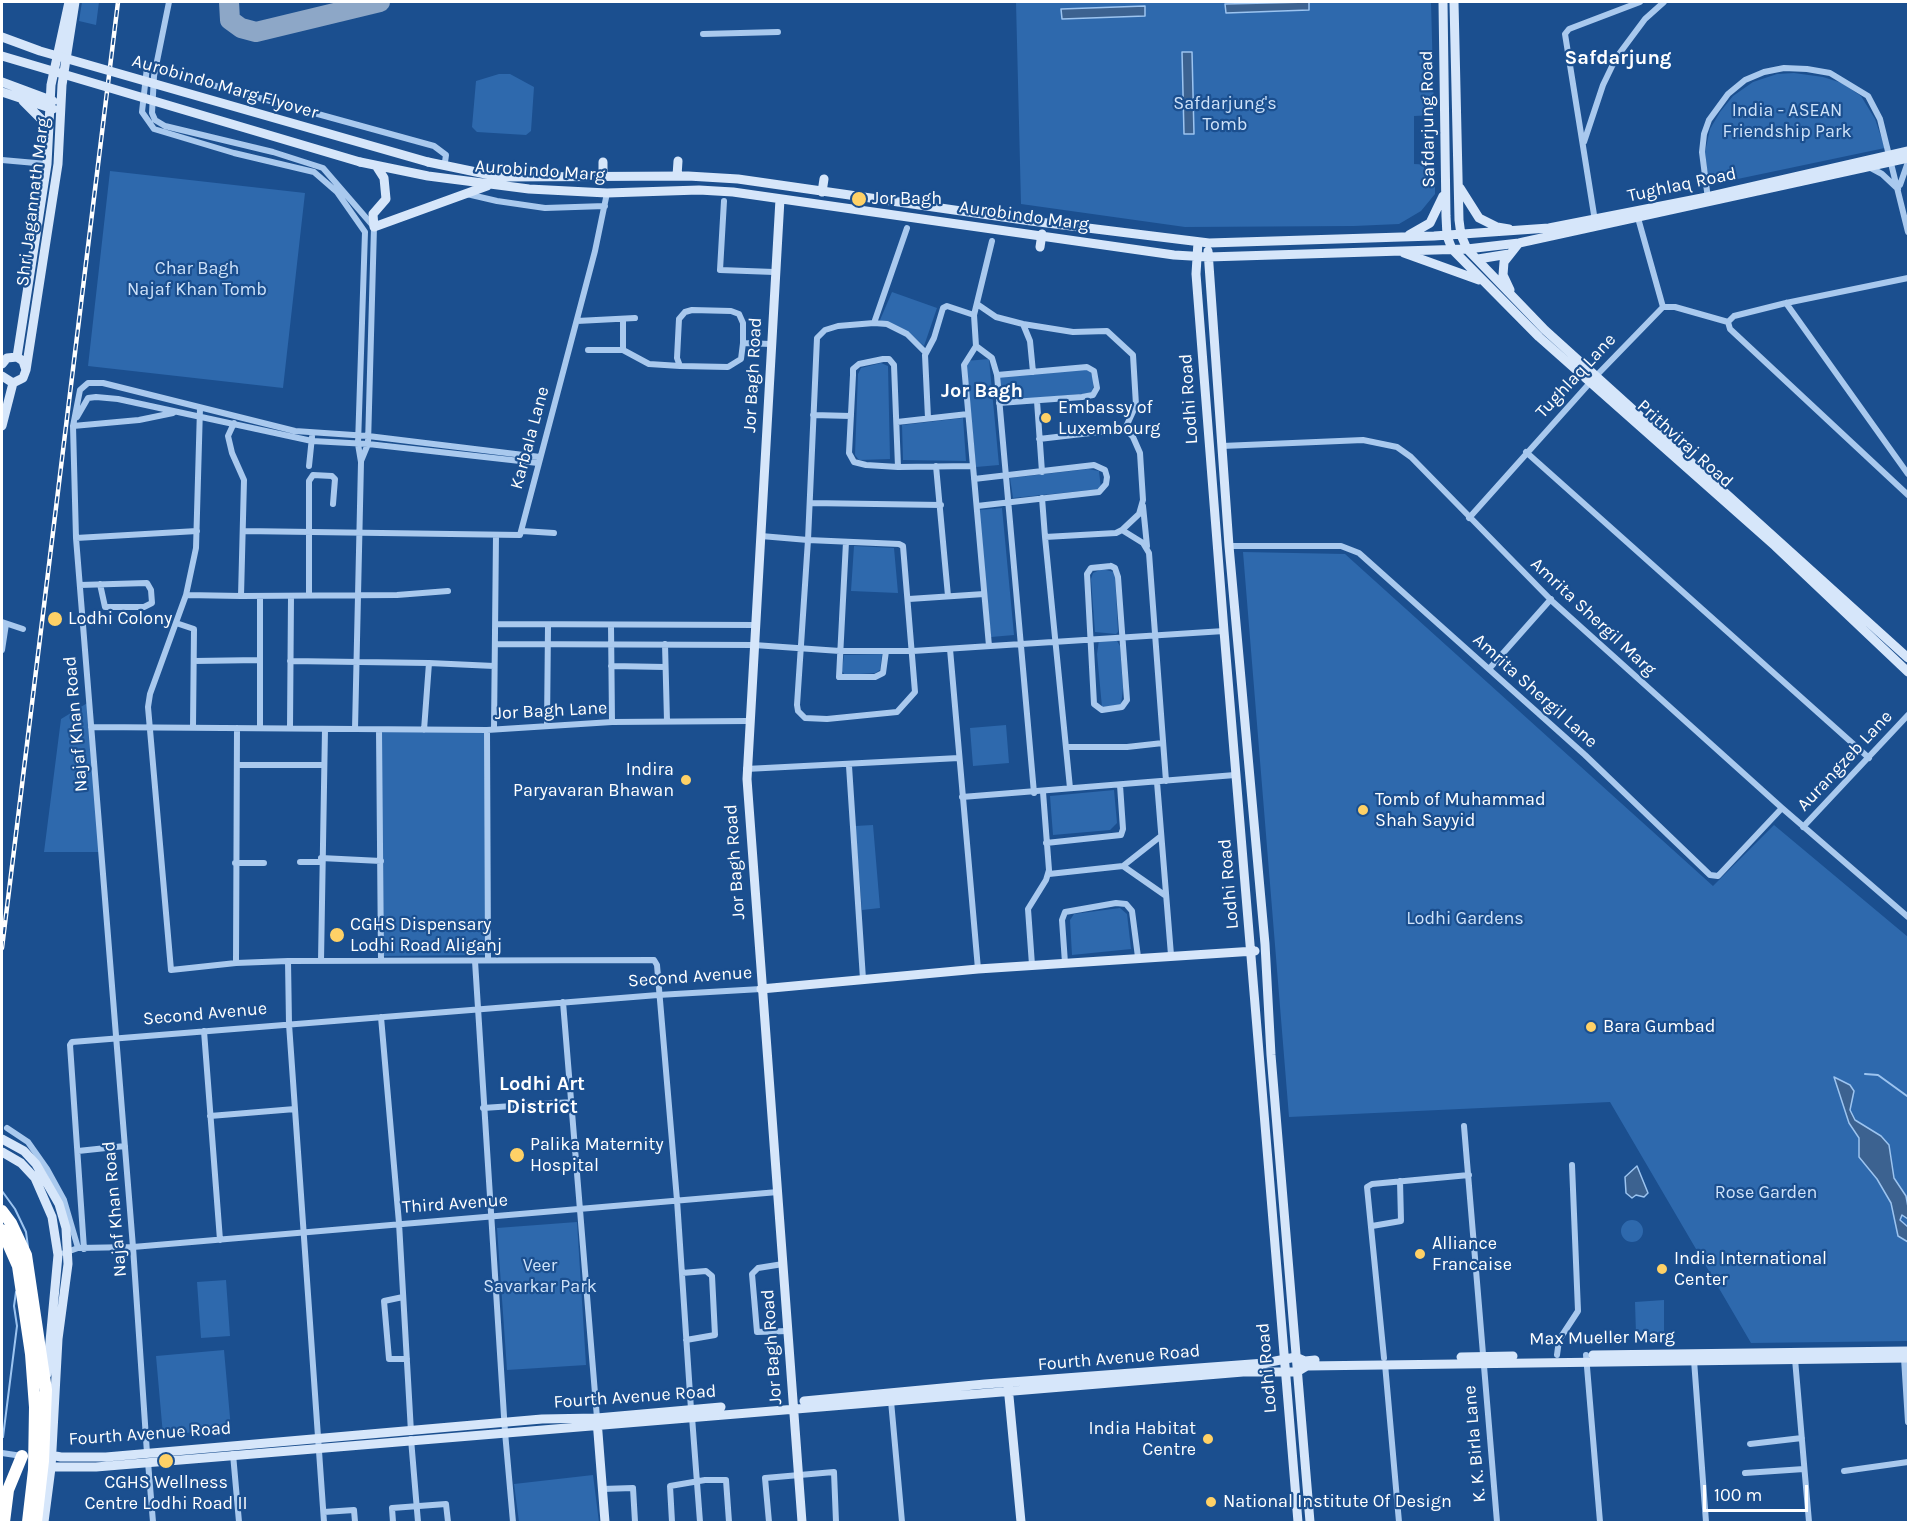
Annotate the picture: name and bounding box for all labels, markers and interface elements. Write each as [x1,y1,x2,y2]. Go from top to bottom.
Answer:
district label: Safdarjung [1565,46,1671,70]
street label: Aurobindo Marg Flyover [129,50,321,124]
street label: Safdarjung Road [1416,50,1440,188]
park label: Safdarjung's Tomb [1173,93,1277,136]
park label: India - ASEAN Friendship Park [1722,100,1852,142]
street label: Shri Jagannath Marg [12,116,54,288]
street label: Aurobindo Marg [474,156,606,186]
street label: Tughlaq Road [1626,163,1738,207]
place label: Jor Bagh [872,188,942,210]
marker: Jor Bagh [850,190,868,208]
street label: Aurobindo Marg [958,196,1090,236]
park label: Char Bagh Najaf Khan Tomb [127,258,267,300]
street label: Jor Bagh Road [739,317,767,433]
street label: Tughlaq Lane [1531,329,1621,423]
street label: Lodhi Road [1175,353,1203,445]
district label: Jor Bagh [941,379,1023,403]
street label: Karbala Lane [506,384,554,492]
street label: Prithviraj Road [1633,395,1737,493]
place label: Embassy of Luxembourg [1058,397,1160,440]
marker: Embassy of Luxembourg [1039,411,1053,425]
street label: Amrita Shergil Marg [1526,553,1660,681]
place label: Lodhi Colony [68,608,172,630]
marker: Lodhi Colony [46,610,64,628]
street label: Amrita Shergil Lane [1468,629,1602,753]
street label: Najaf Khan Road [59,655,93,793]
street label: Jor Bagh Lane [494,697,608,725]
street label: Aurangzeb Lane [1793,706,1897,816]
place label: Indira Paryavaran Bhawan [513,759,674,802]
marker: Indira Paryavaran Bhawan [679,773,693,787]
place label: Tomb of Muhammad Shah Sayyid [1375,789,1546,832]
marker: Tomb of Muhammad Shah Sayyid [1356,803,1370,817]
street label: Jor Bagh Road [720,804,750,920]
street label: Lodhi Road [1214,838,1244,930]
park label: Lodhi Gardens [1406,908,1524,930]
place label: CGHS Dispensary Lodhi Road Aliganj [350,914,502,956]
marker: CGHS Dispensary Lodhi Road Aliganj [328,926,346,944]
street label: Second Avenue [627,962,753,992]
street label: Second Avenue [142,998,268,1030]
place label: Bara Gumbad [1603,1016,1715,1038]
marker: Bara Gumbad [1584,1020,1598,1034]
district label: Lodhi Art District [499,1072,585,1119]
place label: Palika Maternity Hospital [530,1134,664,1176]
street label: Najaf Khan Road [98,1140,132,1278]
marker: Palika Maternity Hospital [508,1146,526,1164]
park label: Rose Garden [1715,1182,1817,1204]
street label: Third Avenue [401,1190,509,1218]
place label: Alliance Francaise [1432,1233,1512,1276]
marker: Alliance Francaise [1413,1247,1427,1261]
place label: India International Center [1674,1248,1827,1290]
park label: Veer Savarkar Park [483,1255,597,1298]
marker: India International Center [1655,1262,1669,1276]
street label: Jor Bagh Road [757,1289,787,1405]
street label: Lodhi Road [1252,1322,1282,1414]
street label: Max Mueller Marg [1529,1326,1675,1350]
street label: Fourth Avenue Road [1037,1340,1201,1376]
street label: Fourth Avenue Road [553,1381,717,1413]
street label: K. K. Birla Lane [1459,1385,1491,1503]
street label: Fourth Avenue Road [68,1418,232,1450]
place label: India Habitat Centre [1088,1418,1196,1460]
marker: India Habitat Centre [1201,1432,1215,1446]
marker: CGHS Wellness Centre Lodhi Road II [157,1452,175,1470]
place label: CGHS Wellness Centre Lodhi Road II [84,1472,248,1514]
scale bar [1706,1473,1811,1511]
text: 100 m [1714,1484,1762,1506]
place label: National Institute Of Design [1223,1491,1452,1513]
marker: National Institute Of Design [1204,1495,1218,1509]

